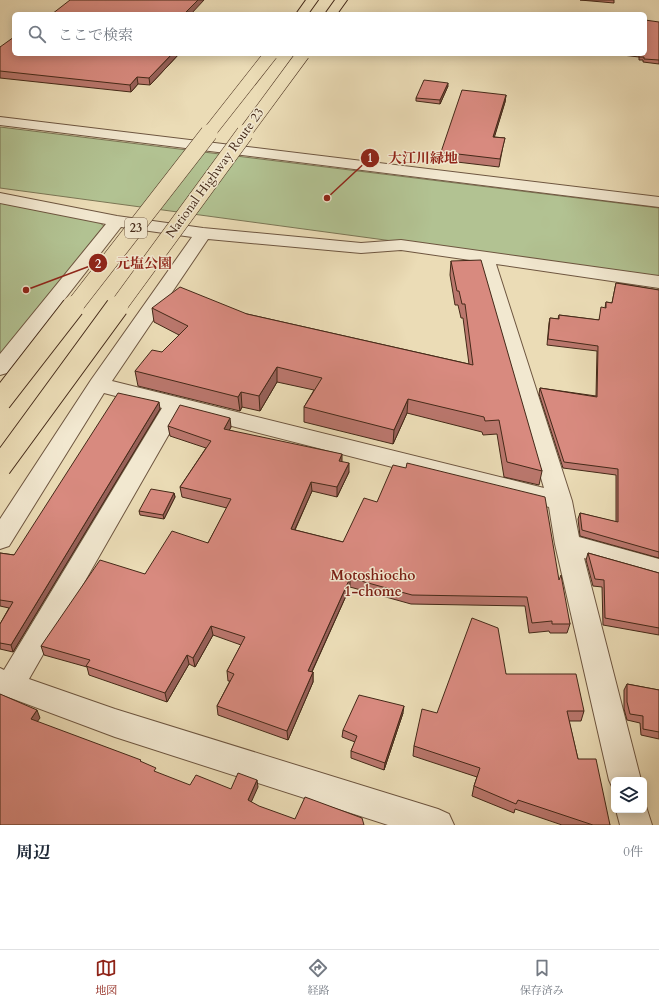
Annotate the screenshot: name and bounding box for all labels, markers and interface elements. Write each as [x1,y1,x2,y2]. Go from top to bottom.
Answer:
search box [12,12,647,56]
icon: search [26,23,48,45]
text: ここで検索 [58,25,133,45]
street label: National Highway Route 23 [162,104,268,242]
callout: 大江川緑地 [360,145,466,171]
text: 大江川緑地 [388,149,458,168]
text: 1 [367,150,373,166]
road number: 23 [125,218,147,238]
callout: 元塩公園 [88,250,180,276]
text: 元塩公園 [116,254,172,273]
text: 2 [95,256,101,272]
district label: Motoshiocho 1-chome [330,566,416,601]
map controls [611,777,647,813]
button: layers [611,777,647,813]
text: 周辺 [16,841,50,864]
text: 0件 [623,843,643,861]
tab: 地図 [95,957,117,998]
tab: 経路 [307,957,329,998]
tab: 保存済み [520,957,564,998]

